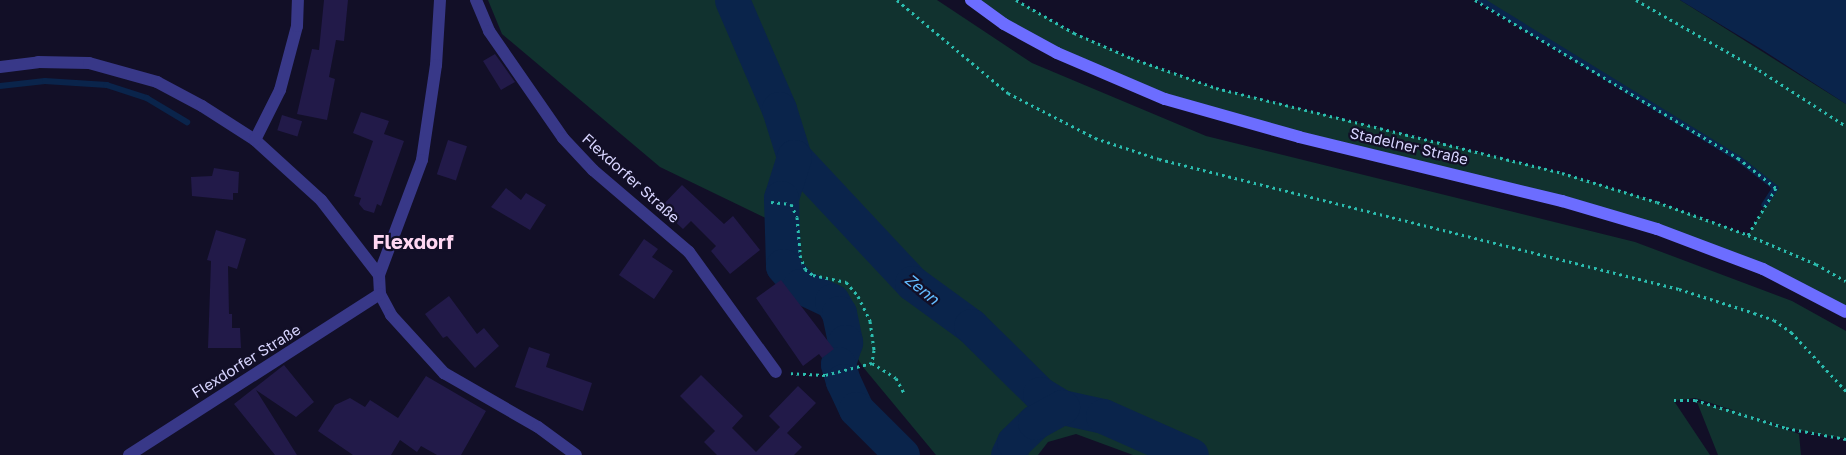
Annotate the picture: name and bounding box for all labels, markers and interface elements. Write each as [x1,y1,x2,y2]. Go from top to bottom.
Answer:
street label: Stadelner Straße [1348,124,1470,168]
street label: Flexdorfer Straße [579,130,683,226]
district label: Flexdorf [373,229,453,253]
water label: Zenn [901,270,943,308]
street label: Flexdorfer Straße [188,320,304,402]

